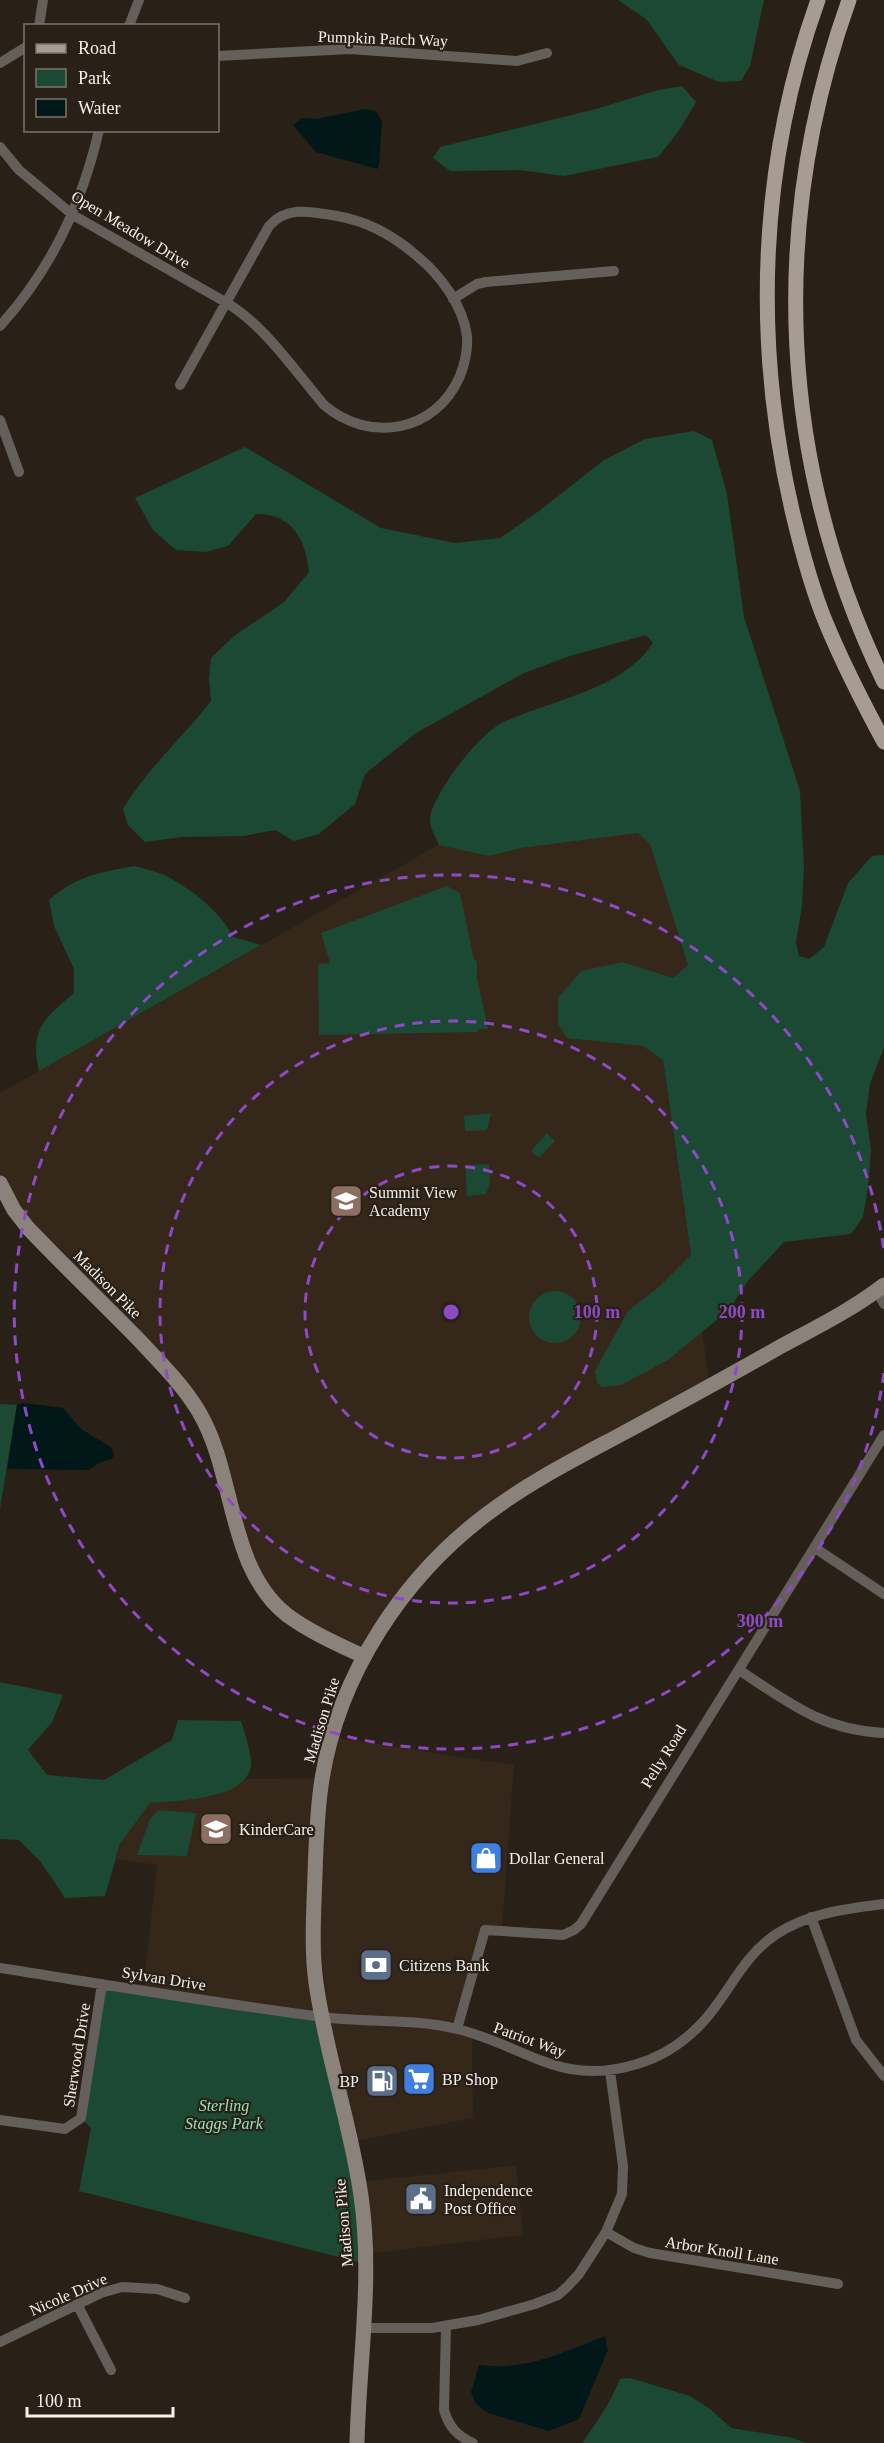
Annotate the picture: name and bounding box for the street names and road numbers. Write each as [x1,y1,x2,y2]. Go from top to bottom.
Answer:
street label: Pumpkin Patch Way [318,28,448,50]
street label: Open Meadow Drive [68,187,193,272]
street label: Madison Pike [70,1247,145,1322]
street label: Madison Pike [300,1675,343,1765]
street label: Pelly Road [637,1722,690,1791]
street label: Sylvan Drive [121,1963,207,1995]
street label: Sherwood Drive [60,2002,93,2108]
street label: Patriot Way [491,2019,568,2061]
street label: Madison Pike [331,2178,356,2268]
street label: Arbor Knoll Lane [664,2233,780,2268]
street label: Nicole Drive [27,2270,110,2319]

